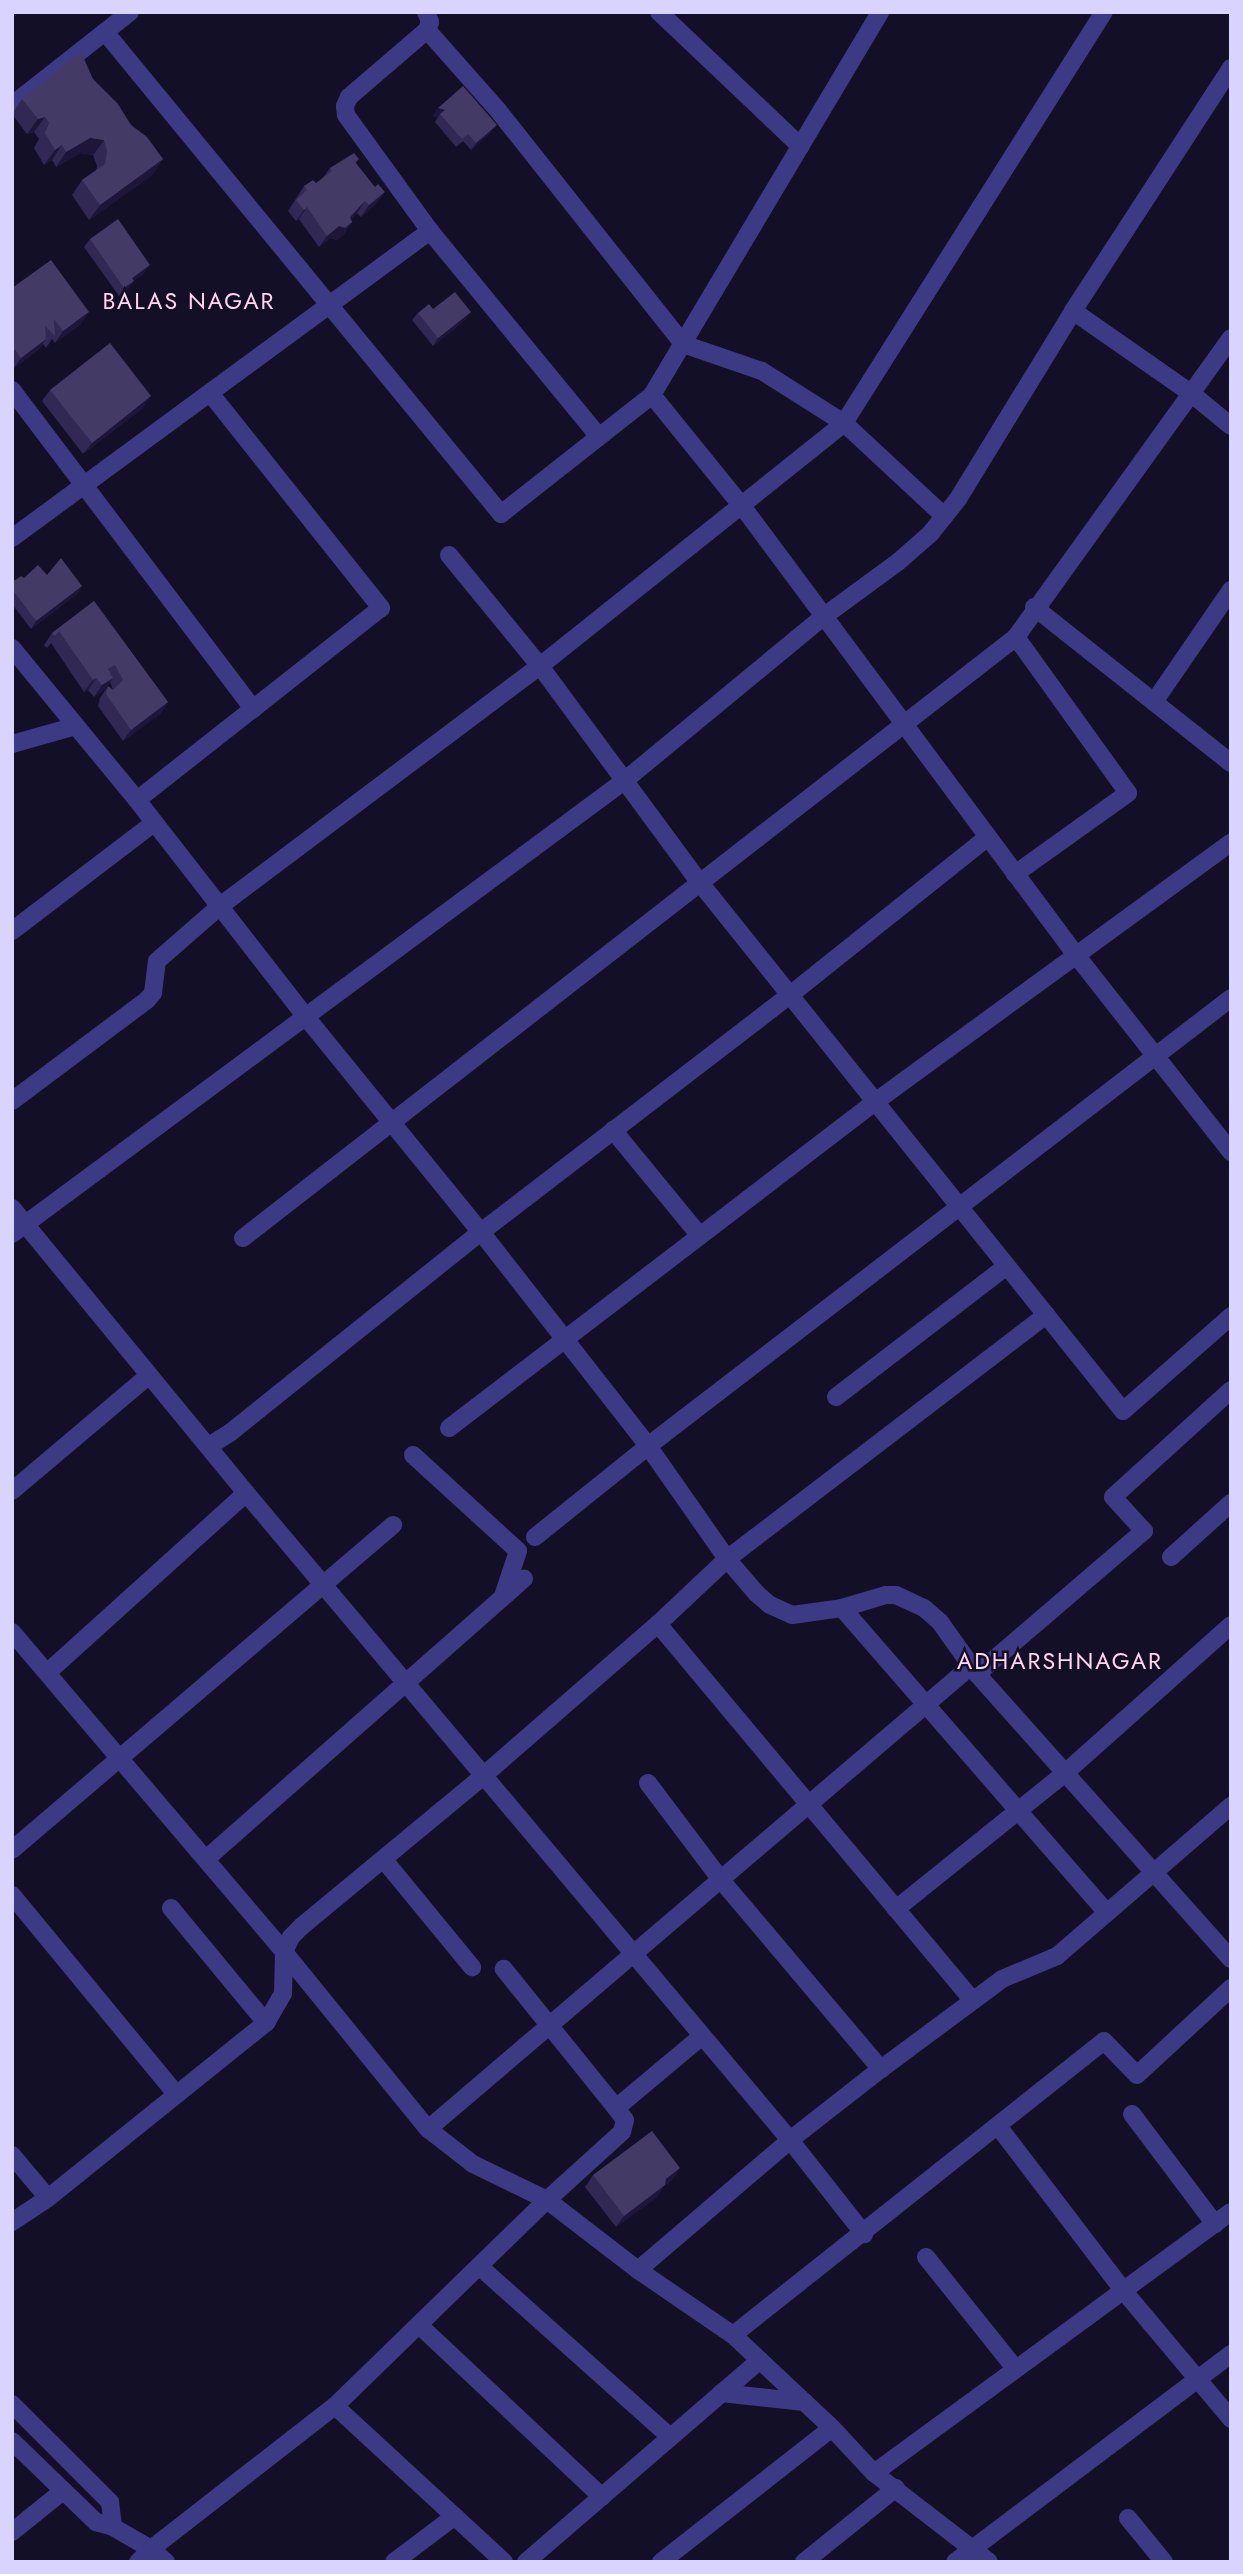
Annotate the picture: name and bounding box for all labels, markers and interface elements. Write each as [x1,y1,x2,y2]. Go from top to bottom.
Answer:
district label: BALAS NAGAR [104,287,274,315]
district label: ADHARSHNAGAR [959,1647,1161,1675]

